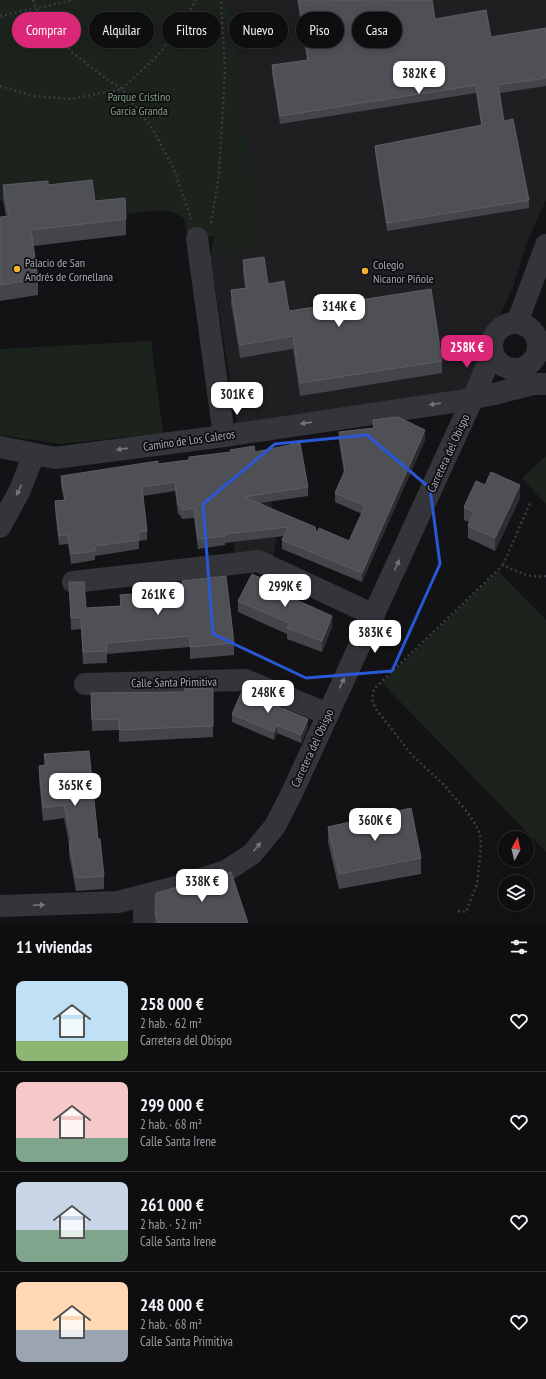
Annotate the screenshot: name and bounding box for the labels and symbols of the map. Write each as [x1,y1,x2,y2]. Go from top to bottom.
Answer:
pin: 382K € [386,61,452,95]
park label: Parque Cristino García Granda [108,89,170,118]
place label: Palacio de San Andrés de Cornellana [25,255,113,284]
place label: Colegio Nicanor Piñole [373,257,434,286]
marker: Palacio de San Andrés de Cornellana [12,264,22,274]
marker: Colegio Nicanor Piñole [360,266,370,276]
pin: 314K € [306,294,372,328]
pin: 258K € [434,335,500,369]
pin: 301K € [204,382,270,416]
one-way arrow [429,401,441,407]
street label: Carretera del Obispo [423,411,473,495]
one-way arrow [300,420,312,426]
street label: Camino de Los Caleros [142,426,236,454]
one-way arrow [116,446,128,452]
one-way arrow [16,485,22,496]
one-way arrow [394,559,400,571]
pin: 299K € [252,574,318,608]
pin: 261K € [125,582,191,616]
pin: 383K € [342,620,408,654]
street label: Calle Santa Primitiva [131,674,217,690]
one-way arrow [339,677,345,689]
pin: 248K € [235,680,301,714]
street label: Carretera del Obispo [287,706,337,790]
pin: 365K € [42,773,108,807]
pin: 360K € [342,808,408,842]
north arrow [498,831,534,867]
one-way arrow [252,842,261,853]
pin: 338K € [169,869,235,903]
one-way arrow [33,901,45,908]

